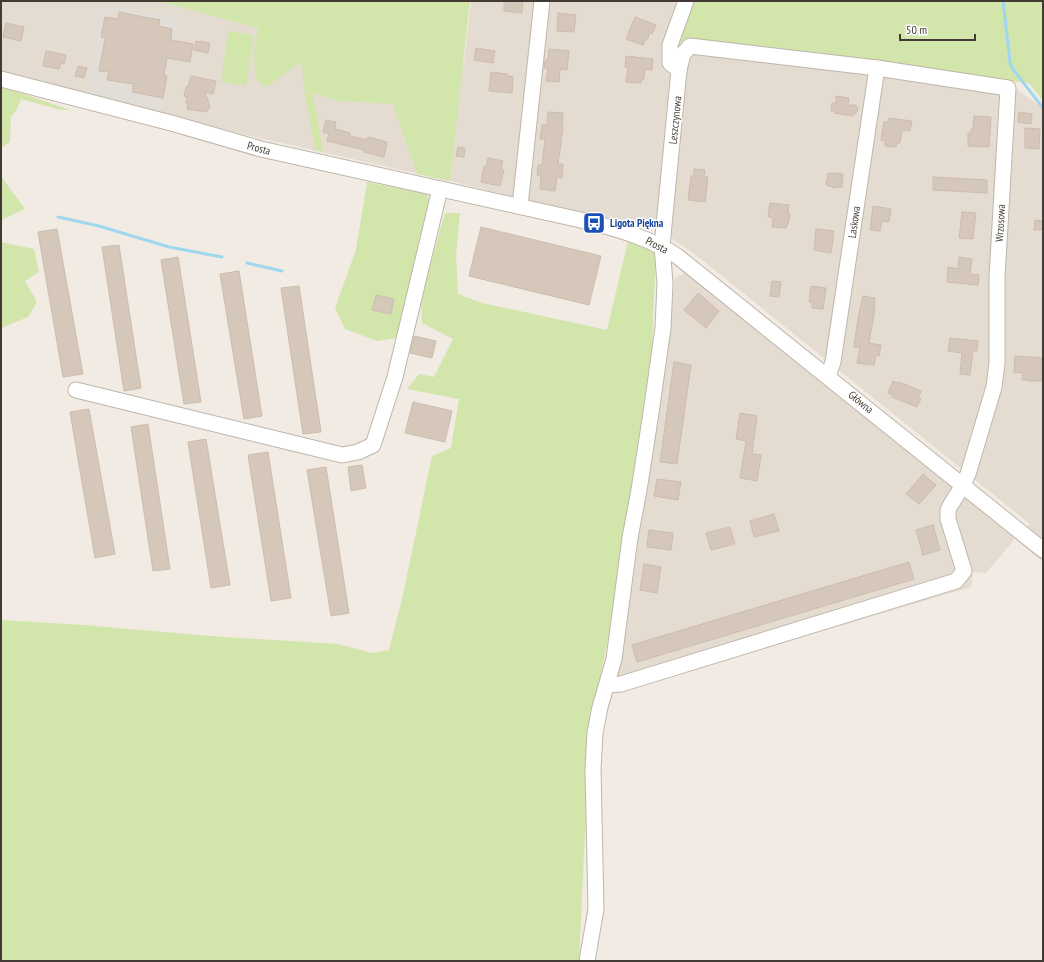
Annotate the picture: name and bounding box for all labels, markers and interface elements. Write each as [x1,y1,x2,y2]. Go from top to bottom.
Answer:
scale bar [900,16,975,42]
text: 50 m [906,22,927,37]
street label: Leszczynowa [666,95,684,145]
street label: Prosta [246,138,272,158]
street label: Wrzosowa [992,204,1008,242]
street label: Laskowa [845,205,863,239]
bus stop icon: Ligota Piękna [581,210,607,236]
place label: Ligota Piękna [610,216,664,230]
street label: Prosta [643,233,671,257]
street label: Główna [846,388,876,416]

